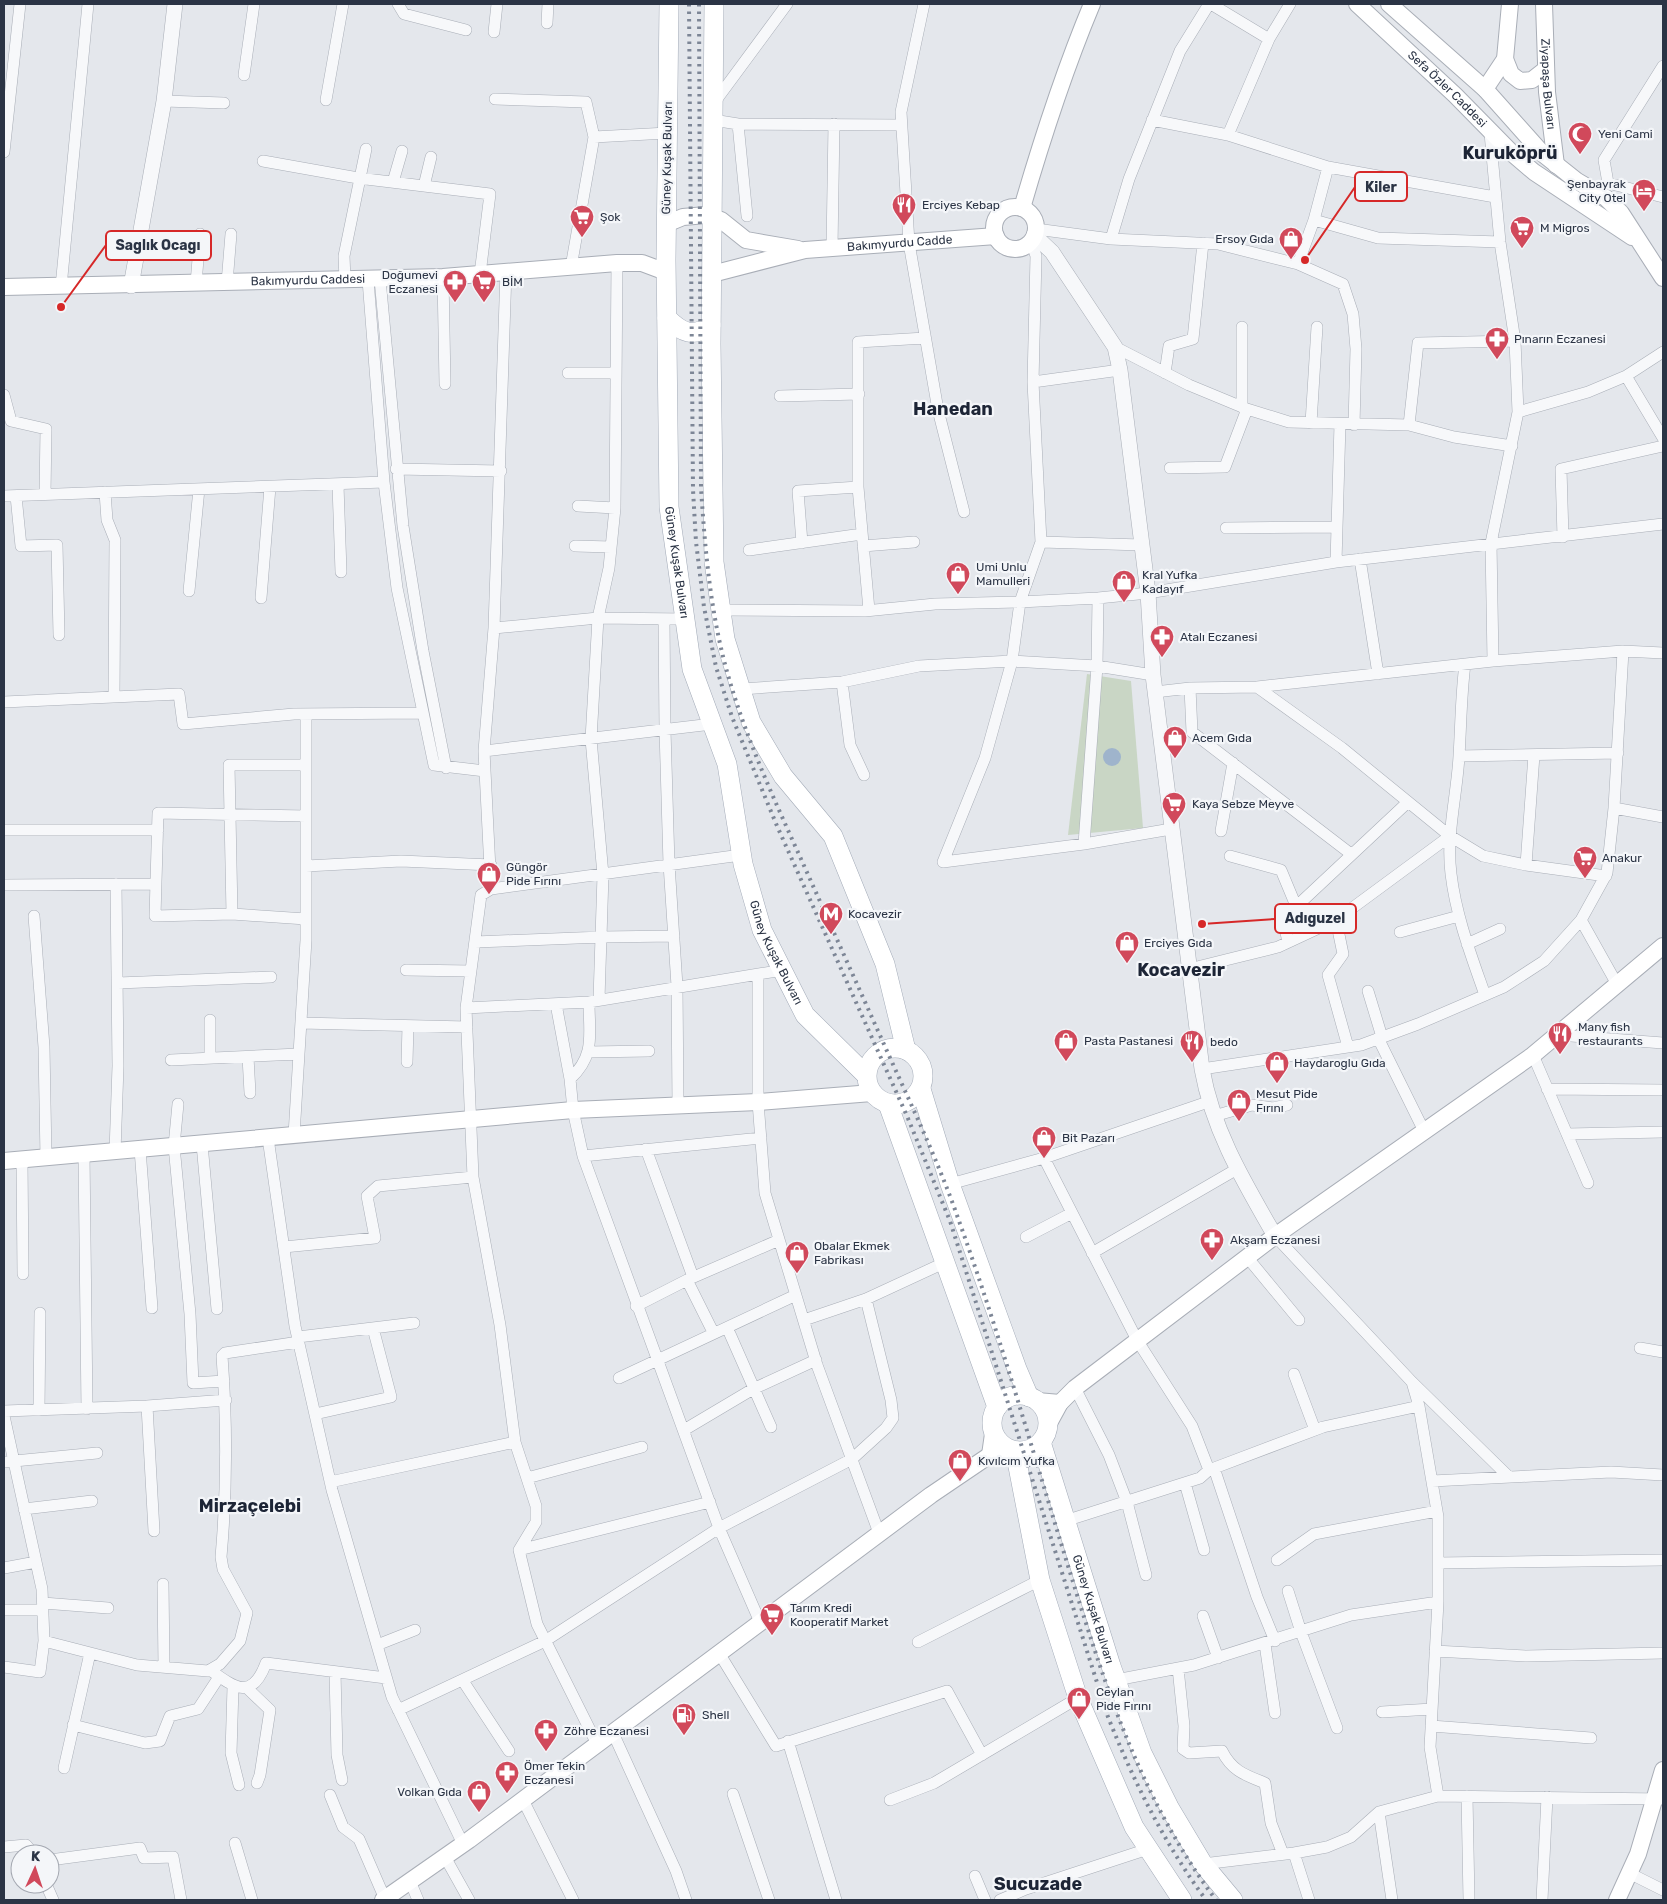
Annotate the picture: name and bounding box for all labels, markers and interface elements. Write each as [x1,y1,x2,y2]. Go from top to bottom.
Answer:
street label: Ziyapaşa Bulvarı [1538,38,1559,130]
street label: Sefa Özler Caddesi [1405,48,1490,130]
street label: Güney Kuşak Bulvarı [659,101,675,215]
mosque icon: Yeni Cami [1567,121,1593,155]
place label: Yeni Cami [1598,127,1653,141]
district label: Kuruköprü [1462,142,1558,164]
callout: Kiler [1355,172,1407,201]
place label: Şenbayrak City Otel [1567,177,1627,205]
hotel icon: Şenbayrak City Otel [1631,178,1657,212]
text: Kiler [1365,179,1398,196]
restaurant icon: Erciyes Kebap [891,192,917,226]
place label: Erciyes Kebap [922,198,1000,212]
supermarket icon: Şok [569,204,595,238]
place label: Şok [600,210,621,224]
supermarket icon: M Migros [1509,215,1535,249]
place label: M Migros [1540,221,1590,235]
shop icon: Ersoy Gıda [1278,226,1304,260]
callout: Saglık Ocagı [106,231,211,260]
street label: Bakımyurdu Cadde [847,232,953,254]
place label: Ersoy Gıda [1215,232,1274,246]
text: Saglık Ocagı [116,237,200,254]
place label: Doğumevi Eczanesi [382,268,438,296]
pharmacy icon: Doğumevi Eczanesi [442,269,468,303]
supermarket icon: BİM [471,269,497,303]
street label: Bakımyurdu Caddesi [251,272,365,288]
place label: BİM [502,275,523,289]
pharmacy icon: Pınarın Eczanesi [1484,326,1510,360]
place label: Pınarın Eczanesi [1514,332,1606,346]
district label: Hanedan [913,398,993,420]
street label: Güney Kuşak Bulvarı [662,505,692,619]
place label: Umi Unlu Mamulleri [976,560,1030,588]
shop icon: Umi Unlu Mamulleri [945,561,971,595]
place label: Kral Yufka Kadayıf [1142,568,1197,596]
shop icon: Kral Yufka Kadayıf [1111,569,1137,603]
pharmacy icon: Atalı Eczanesi [1149,624,1175,658]
place label: Atalı Eczanesi [1180,630,1257,644]
shop icon: Acem Gıda [1162,725,1188,759]
place label: Acem Gıda [1192,731,1252,745]
supermarket icon: Kaya Sebze Meyve [1161,791,1187,825]
place label: Kaya Sebze Meyve [1192,797,1295,811]
supermarket icon: Anakur [1572,845,1598,879]
place label: Anakur [1602,851,1642,865]
place label: Güngör Pide Fırını [506,860,561,888]
shop icon: Güngör Pide Fırını [476,861,502,895]
street label: Güney Kuşak Bulvarı [747,899,806,1007]
metro station icon: Kocavezir [818,901,844,935]
callout: Adıguzel [1275,904,1356,933]
place label: Kocavezir [848,907,902,921]
text: Adıguzel [1285,910,1345,927]
shop icon: Erciyes Gıda [1114,930,1140,964]
place label: Erciyes Gıda [1144,936,1212,950]
district label: Kocavezir [1137,959,1225,981]
place label: Many fish restaurants [1578,1020,1643,1048]
restaurant icon: Many fish restaurants [1547,1021,1573,1055]
shop icon: Pasta Pastanesi [1053,1028,1079,1062]
restaurant icon: bedo [1179,1029,1205,1063]
place label: Pasta Pastanesi [1084,1034,1173,1048]
place label: bedo [1210,1035,1238,1049]
shop icon: Haydaroglu Gıda [1264,1050,1290,1084]
place label: Haydaroglu Gıda [1294,1056,1386,1070]
place label: Mesut Pide Fırını [1256,1087,1318,1115]
shop icon: Mesut Pide Fırını [1226,1088,1252,1122]
shop icon: Bit Pazarı [1031,1125,1057,1159]
place label: Bit Pazarı [1062,1131,1115,1145]
pharmacy icon: Akşam Eczanesi [1199,1227,1225,1261]
place label: Akşam Eczanesi [1230,1233,1320,1247]
place label: Obalar Ekmek Fabrikası [814,1239,891,1267]
shop icon: Obalar Ekmek Fabrikası [784,1240,810,1274]
shop icon: Kıvılcım Yufka [947,1448,973,1482]
place label: Kıvılcım Yufka [978,1454,1055,1468]
district label: Mirzaçelebi [199,1495,301,1517]
street label: Güney Kuşak Bulvarı [1070,1553,1117,1665]
place label: Tarım Kredi Kooperatif Market [790,1601,889,1629]
supermarket icon: Tarım Kredi Kooperatif Market [759,1602,785,1636]
place label: Ceylan Pide Fırını [1096,1685,1151,1713]
shop icon: Ceylan Pide Fırını [1066,1686,1092,1720]
fuel station icon: Shell [671,1702,697,1736]
place label: Shell [702,1708,729,1722]
pharmacy icon: Zöhre Eczanesi [533,1718,559,1752]
place label: Zöhre Eczanesi [564,1724,649,1738]
place label: Ömer Tekin Eczanesi [524,1759,585,1787]
pharmacy icon: Ömer Tekin Eczanesi [494,1760,520,1794]
shop icon: Volkan Gıda [466,1779,492,1813]
place label: Volkan Gıda [397,1785,462,1799]
north arrow [10,1844,60,1894]
text: K [31,1848,41,1865]
district label: Sucuzade [994,1873,1082,1895]

